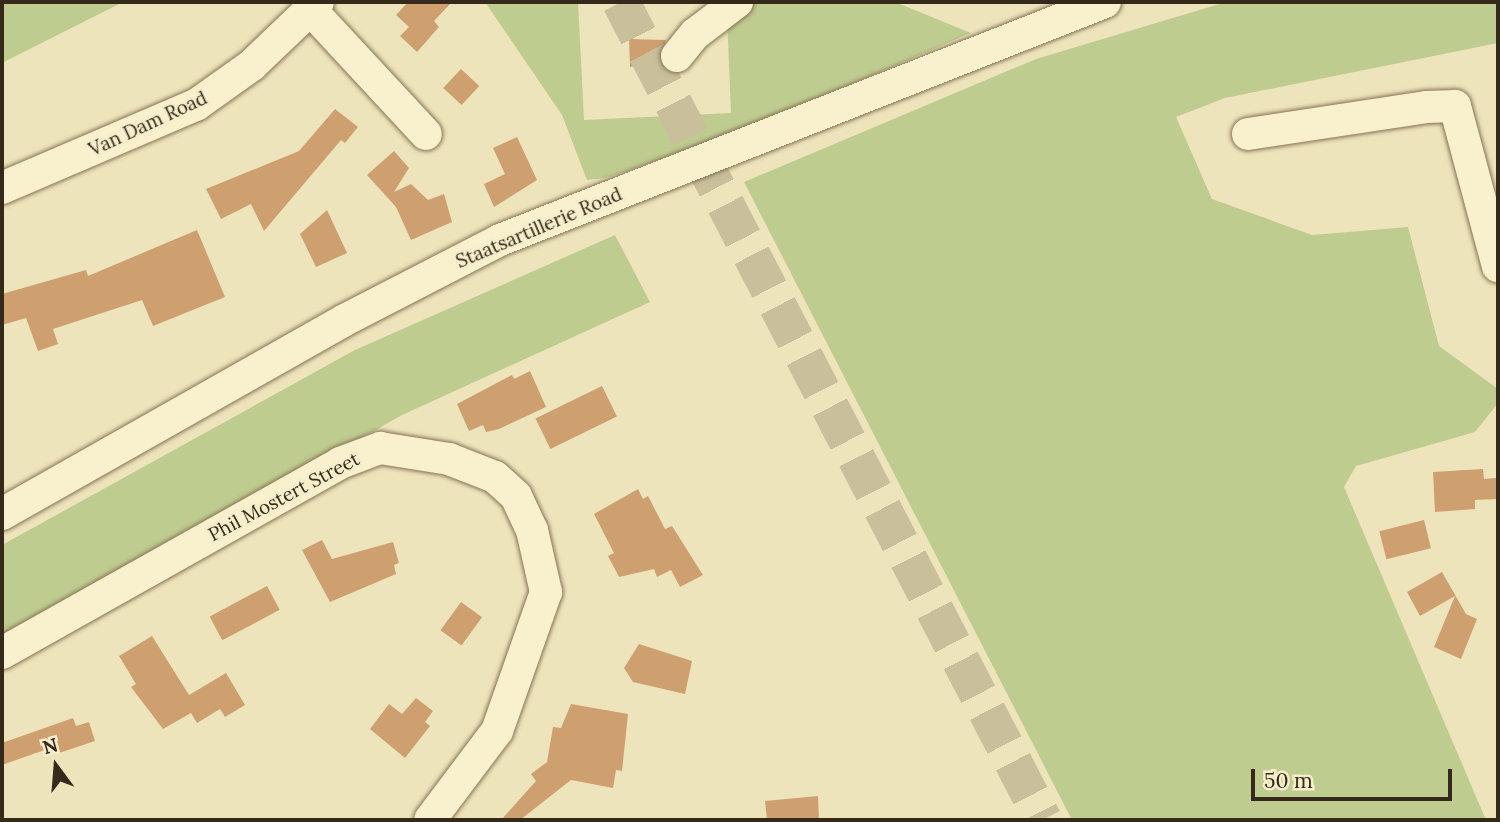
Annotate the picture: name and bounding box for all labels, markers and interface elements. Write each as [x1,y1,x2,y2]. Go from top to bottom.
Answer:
street label: Van Dam Road [85,87,211,161]
street label: Staatsartillerie Road [453,183,625,273]
street label: Phil Mostert Street [205,448,363,546]
north arrow [21,731,91,801]
text: N [40,732,61,759]
scale bar [1255,756,1456,800]
text: 50 m [1264,767,1313,794]

